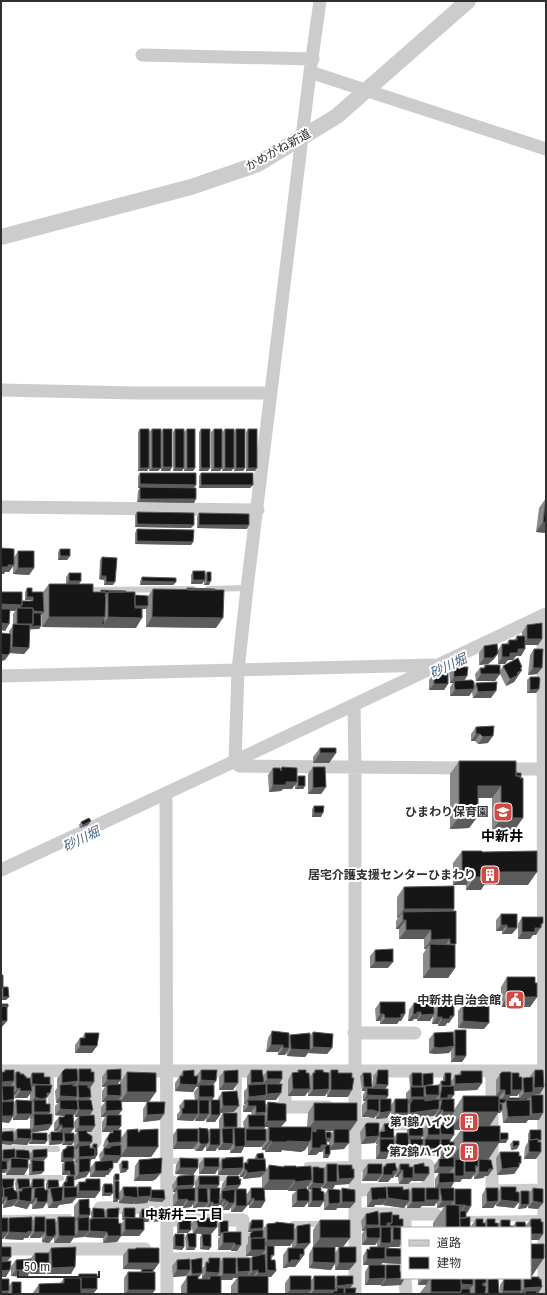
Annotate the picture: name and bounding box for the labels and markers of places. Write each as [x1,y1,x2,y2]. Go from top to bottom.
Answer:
school or university icon: ひまわり保育園 [492,801,514,823]
place label: ひまわり保育園 [405,805,489,819]
building icon: 居宅介護支援センターひまわり [479,864,501,886]
place label: 居宅介護支援センターひまわり [308,868,476,882]
public building icon: 中新井自治会館 [504,989,526,1011]
place label: 中新井自治会館 [417,993,501,1007]
building icon: 第1錦ハイツ [458,1111,480,1133]
place label: 第1錦ハイツ [390,1115,455,1129]
building icon: 第2錦ハイツ [458,1141,480,1163]
place label: 第2錦ハイツ [389,1145,455,1159]

